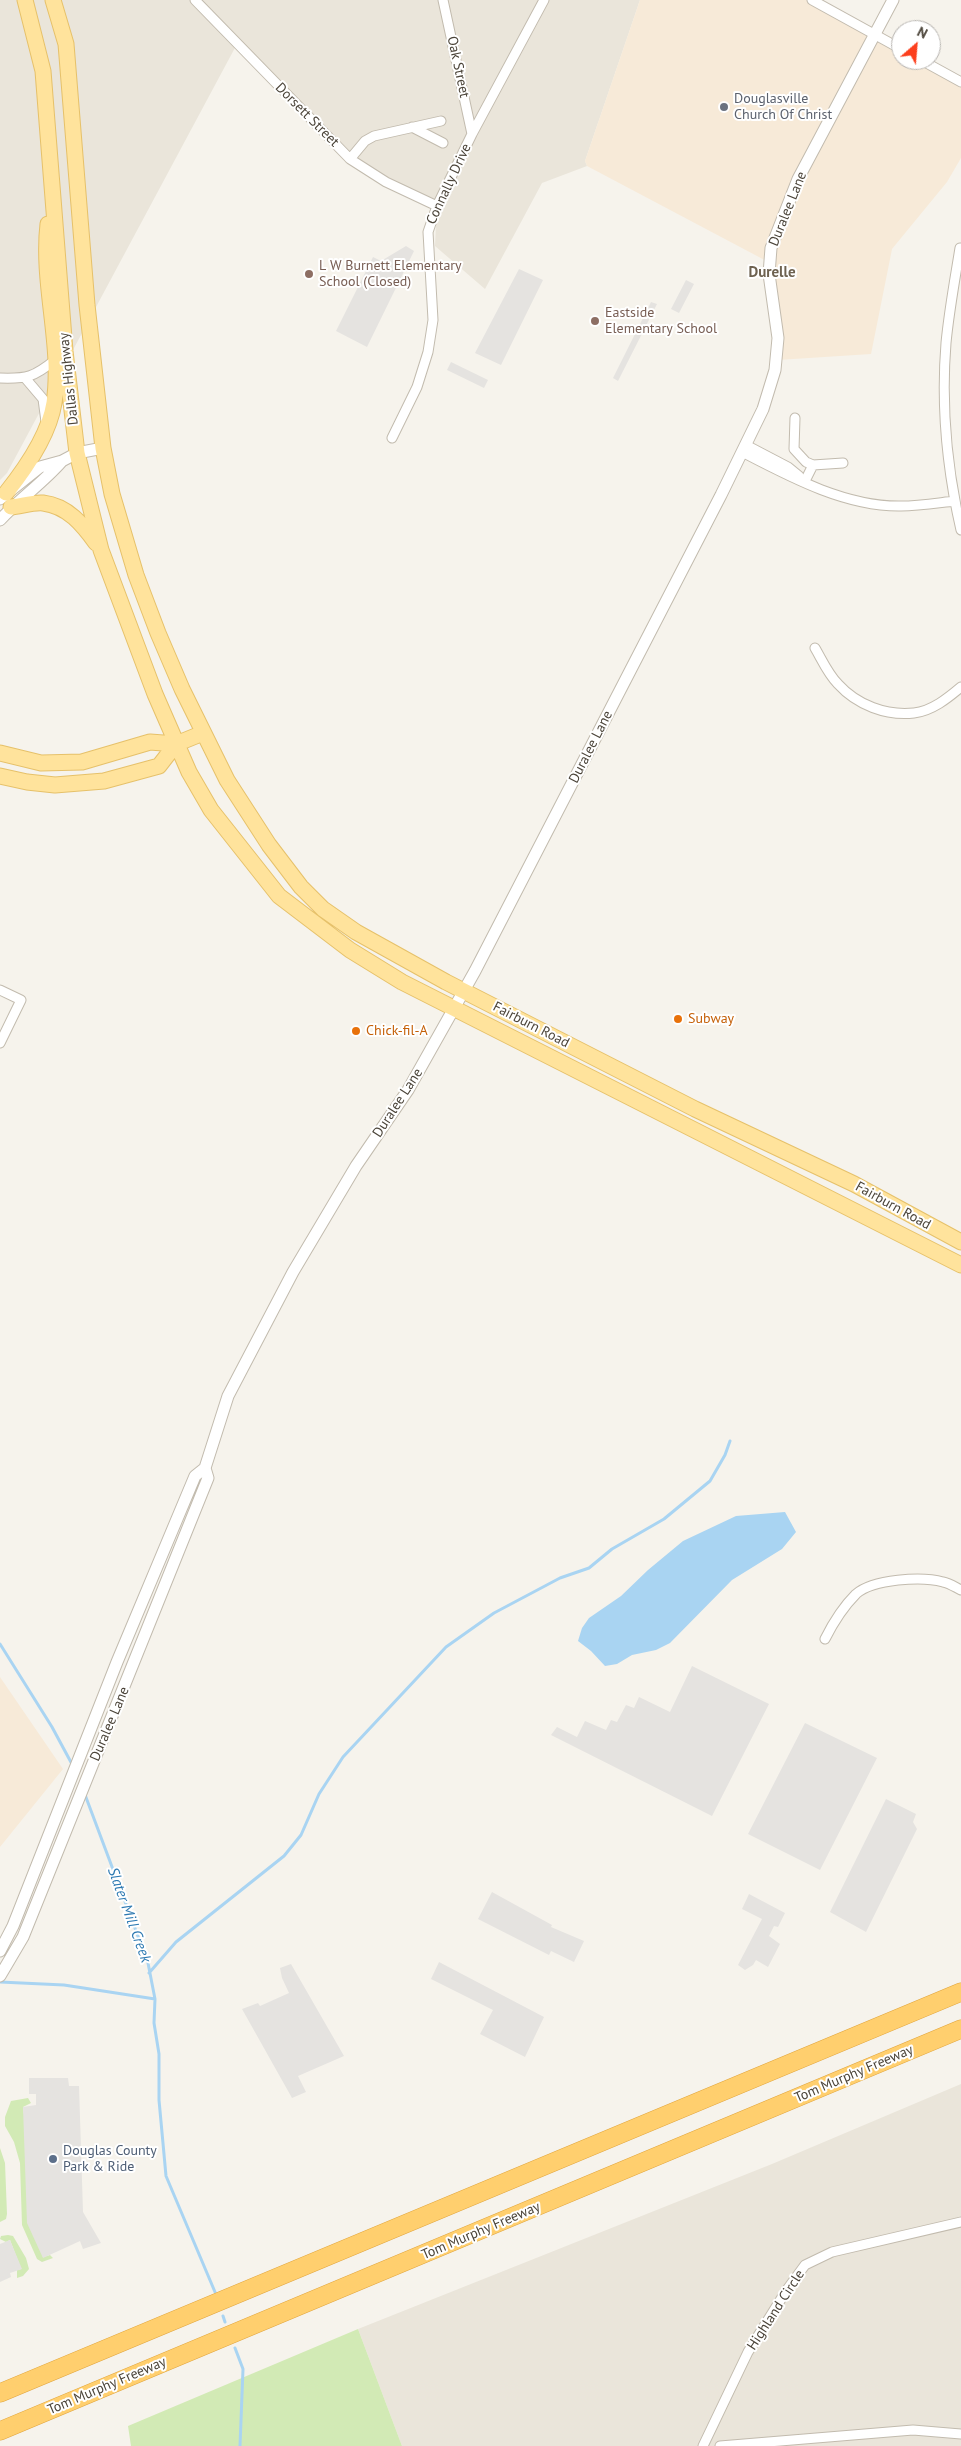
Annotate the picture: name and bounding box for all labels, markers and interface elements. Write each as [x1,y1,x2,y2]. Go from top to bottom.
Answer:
north arrow [891,20,941,70]
text: N [914,22,931,43]
street label: Oak Street [443,35,473,99]
street label: Dorsett Street [272,80,342,150]
place label: Douglasville Church Of Christ [734,91,832,124]
marker: Douglasville Church Of Christ [718,101,730,113]
street label: Connally Drive [423,141,475,227]
street label: Duralee Lane [765,169,811,249]
place label: L W Burnett Elementary School (Closed) [319,258,462,290]
district label: Durelle [748,264,796,282]
marker: L W Burnett Elementary School (Closed) [303,268,315,280]
place label: Eastside Elementary School [605,305,717,338]
marker: Eastside Elementary School [589,315,601,327]
street label: Dallas Highway [56,332,82,426]
street label: Duralee Lane [566,708,616,786]
street label: Fairburn Road [490,999,572,1051]
place label: Subway [688,1011,734,1027]
marker: Subway [672,1013,684,1025]
place label: Chick-fil-A [366,1023,428,1039]
marker: Chick-fil-A [350,1025,362,1037]
street label: Duralee Lane [369,1065,427,1141]
street label: Fairburn Road [852,1178,934,1234]
street label: Duralee Lane [87,1684,133,1764]
water label: Slater Mill Creek [103,1865,155,1965]
street label: Tom Murphy Freeway [792,2041,916,2107]
place label: Douglas County Park & Ride [63,2143,157,2176]
marker: Douglas County Park & Ride [47,2153,59,2165]
street label: Tom Murphy Freeway [419,2198,543,2264]
street label: Highland Circle [744,2267,808,2353]
street label: Tom Murphy Freeway [45,2353,169,2419]

